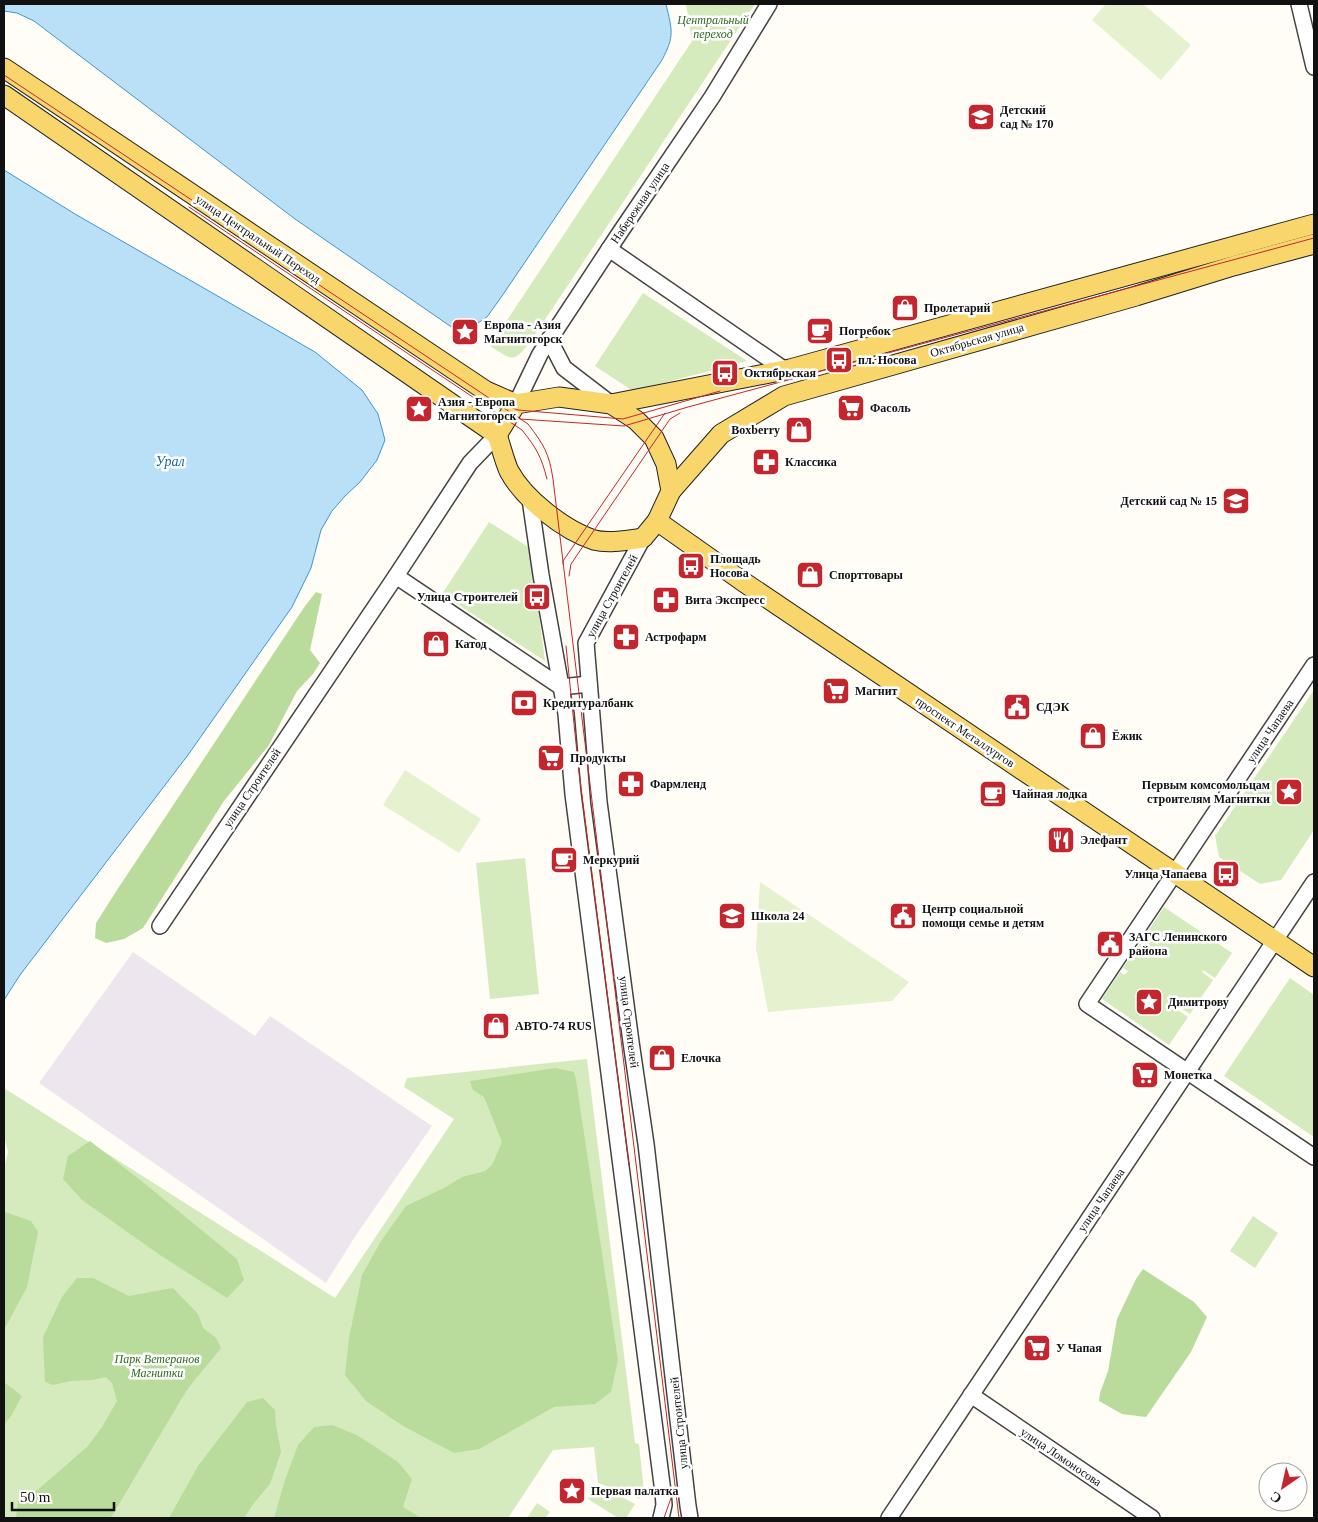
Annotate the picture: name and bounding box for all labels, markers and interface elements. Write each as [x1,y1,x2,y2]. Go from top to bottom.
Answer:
park label: Центральный переход [676,13,749,41]
school or university icon: Детский сад № 170 [966,102,996,132]
place label: Детский сад № 170 [1000,103,1054,131]
street label: Набережная улица [608,159,673,246]
street label: улица Центральный Переход [193,192,323,286]
shop icon: Пролетарий [890,293,920,323]
place label: Пролетарий [924,301,991,315]
cafe icon: Погребок [805,316,835,346]
place icon: Европа - Азия Магнитогорск [450,317,480,347]
place label: Европа - Азия Магнитогорск [484,318,562,346]
street label: Октябрьская улица [928,320,1026,360]
place label: Погребок [839,324,891,338]
bus stop icon: пл. Носова [824,345,854,375]
place label: пл. Носова [858,353,917,367]
bus stop icon: Октябрьская [710,358,740,388]
place label: Октябрьская [744,366,817,380]
supermarket icon: Фасоль [836,393,866,423]
place icon: Азия - Европа Магнитогорск [404,394,434,424]
place label: Азия - Европа Магнитогорск [438,395,516,423]
place label: Фасоль [870,401,911,415]
shop icon: Boxberry [784,415,814,445]
place label: Boxberry [731,423,780,437]
pharmacy icon: Классика [751,447,781,477]
water label: Урал [156,454,184,469]
place label: Классика [785,455,837,469]
school or university icon: Детский сад № 15 [1221,486,1251,516]
place label: Детский сад № 15 [1121,494,1217,508]
bus stop icon: Площадь Носова [676,551,706,581]
street label: улица Строителей [583,552,641,640]
place label: Площадь Носова [710,552,761,580]
shop icon: Спорттовары [795,560,825,590]
place label: Спорттовары [829,568,904,582]
bus stop icon: Улица Строителей [522,582,552,612]
pharmacy icon: Вита Экспресс [651,585,681,615]
place label: Улица Строителей [417,590,518,604]
place label: Вита Экспресс [685,593,765,607]
pharmacy icon: Астрофарм [611,622,641,652]
shop icon: Катод [421,629,451,659]
place label: Астрофарм [645,630,706,644]
place label: Катод [455,637,487,651]
supermarket icon: Магнит [821,676,851,706]
place label: Магнит [855,684,898,698]
bank icon: Кредитуралбанк [509,688,539,718]
public building icon: СДЭК [1002,692,1032,722]
street label: проспект Металлургов [913,694,1018,771]
place label: Кредитуралбанк [543,696,634,710]
street label: улица Чапаева [1244,696,1297,765]
place label: СДЭК [1036,700,1070,714]
shop icon: Ёжик [1078,721,1108,751]
place label: Ёжик [1112,729,1143,743]
supermarket icon: Продукты [536,743,566,773]
street label: улица Строителей [220,745,284,830]
place label: Продукты [570,751,627,765]
pharmacy icon: Фармленд [616,769,646,799]
place label: Фармленд [650,777,706,791]
place icon: Первым комсомольцам строителям Магнитки [1274,777,1304,807]
place label: Первым комсомольцам строителям Магнитки [1142,778,1270,806]
cafe icon: Чайная лодка [978,779,1008,809]
place label: Чайная лодка [1012,787,1087,801]
restaurant icon: Элефант [1046,825,1076,855]
place label: Элефант [1080,833,1127,847]
cafe icon: Меркурий [549,845,579,875]
place label: Меркурий [583,853,640,867]
bus stop icon: Улица Чапаева [1211,859,1241,889]
place label: Улица Чапаева [1125,867,1207,881]
school or university icon: Школа 24 [717,901,747,931]
public building icon: Центр социальной помощи семье и детям [888,901,918,931]
place label: Центр социальной помощи семье и детям [922,902,1044,930]
place label: Школа 24 [751,909,805,923]
public building icon: ЗАГС Ленинского района [1095,929,1125,959]
place label: ЗАГС Ленинского района [1129,930,1227,958]
street label: улица Строителей [616,975,642,1069]
place icon: Димитрову [1134,987,1164,1017]
place label: Димитрову [1168,995,1229,1009]
shop icon: АВТО-74 RUS [481,1011,511,1041]
place label: АВТО-74 RUS [515,1019,592,1033]
shop icon: Елочка [647,1043,677,1073]
place label: Елочка [681,1051,721,1065]
supermarket icon: Монетка [1130,1060,1160,1090]
place label: Монетка [1164,1068,1212,1082]
street label: улица Чапаева [1075,1165,1128,1234]
supermarket icon: У Чапая [1022,1333,1052,1363]
place label: У Чапая [1056,1341,1102,1355]
park label: Парк Ветеранов Магнитки [114,1352,199,1380]
street label: улица Строителей [667,1376,691,1470]
street label: улица Ломоносова [1018,1425,1105,1490]
north arrow [1258,1462,1308,1512]
place icon: Первая палатка [557,1476,587,1506]
scale bar [12,1480,115,1512]
place label: Первая палатка [591,1484,678,1498]
text: С [1268,1488,1284,1506]
text: 50 m [20,1489,51,1505]

